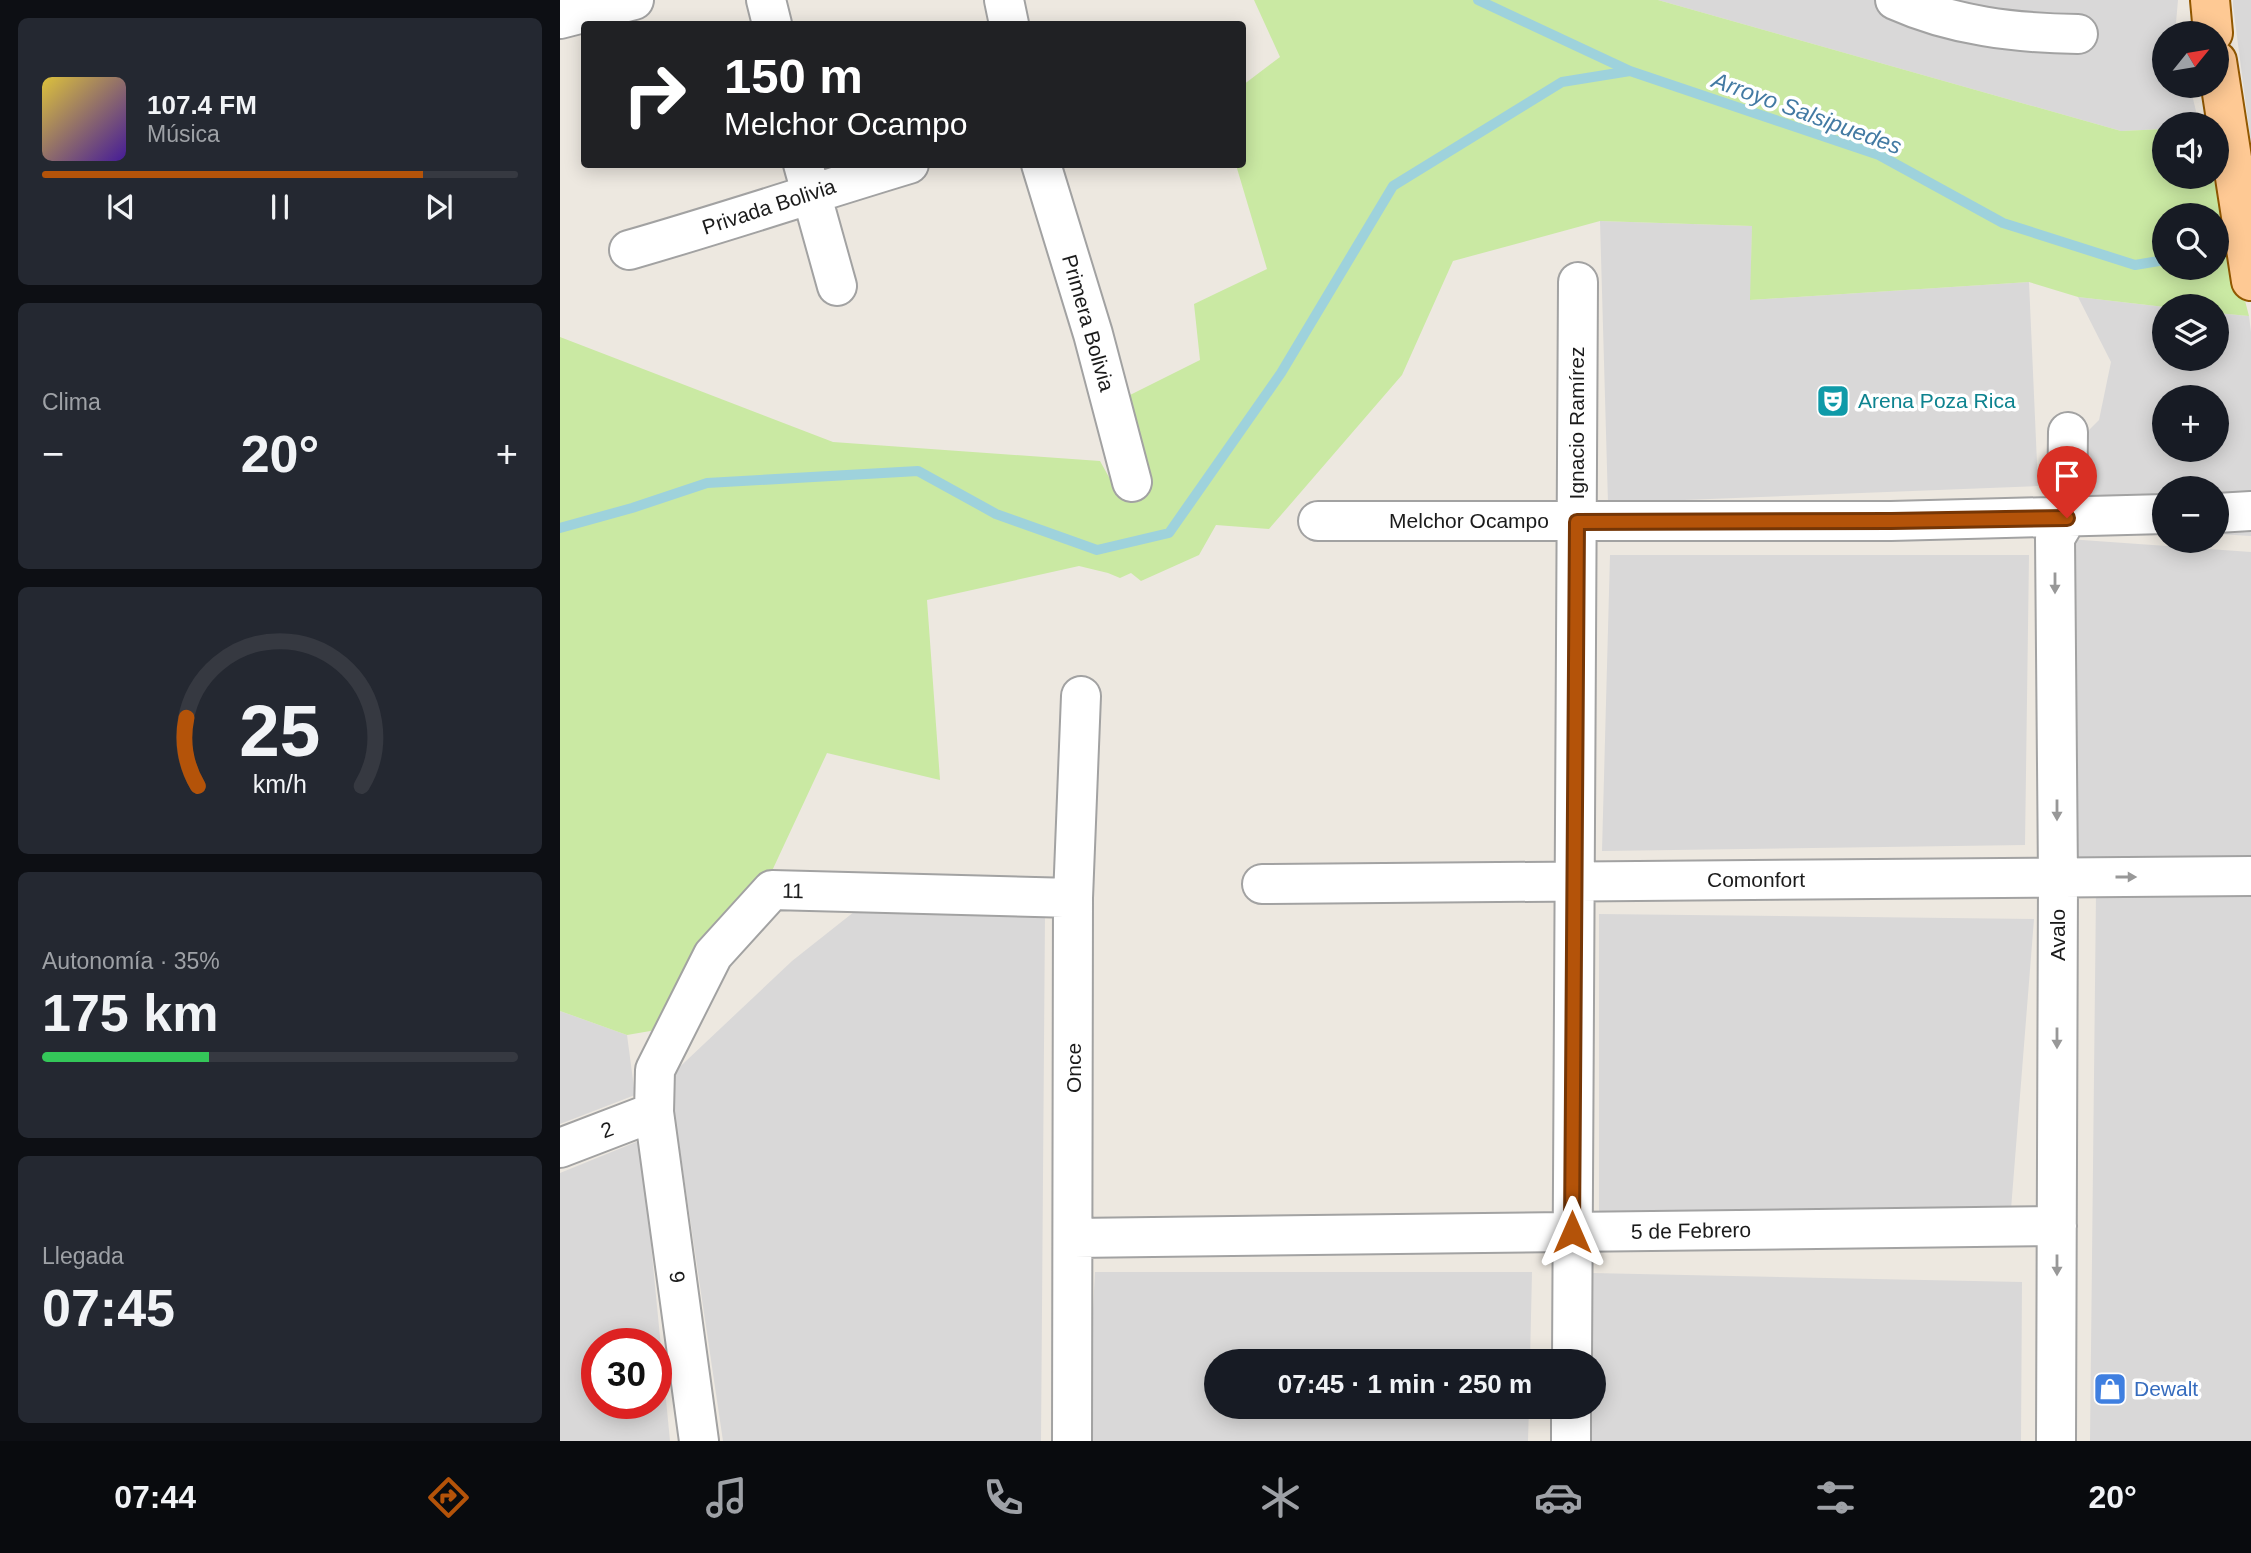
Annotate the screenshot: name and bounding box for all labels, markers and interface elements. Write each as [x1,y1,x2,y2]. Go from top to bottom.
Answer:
north arrow [2152,21,2230,98]
map controls [2152,21,2229,553]
icon: right [609,49,700,140]
text: 150 m [724,49,863,103]
water label: Arroyo Salsipuedes [1707,66,1906,159]
text: 107.4 FM [147,90,257,120]
text: Melchor Ocampo [724,106,968,142]
button: sound [2152,112,2229,189]
text: Música [147,121,220,147]
street label: Privada Bolivia [699,174,839,239]
icon: previous [102,188,140,226]
icon: pause [261,188,299,226]
icon: next [420,188,458,226]
button: search [2152,203,2229,280]
street label: Primera Bolivia [1058,252,1119,394]
button: layers [2152,294,2229,371]
street label: Ignacio Ramírez [1565,347,1588,499]
theatre icon: Arena Poza Rica [1814,382,1852,420]
button: + [2152,385,2229,462]
text: Clima [42,389,101,415]
place label: Arena Poza Rica [1858,389,2016,412]
text: 20° [241,425,319,483]
text: − [42,433,64,475]
text: + [496,433,518,475]
pin [2037,446,2097,518]
icon: arrive [2048,457,2086,495]
button: − [2152,476,2229,553]
street label: Melchor Ocampo [1389,509,1549,532]
one-way arrow [2049,572,2061,594]
text: 25 [240,691,320,772]
text: km/h [253,770,307,798]
one-way arrow [2051,800,2063,822]
street label: Comonfort [1707,868,1805,891]
one-way arrow [2115,871,2137,883]
street label: 11 [782,879,804,902]
street label: Avalo [2046,909,2069,961]
text: Autonomía · 35% [42,948,220,974]
text: 175 km [42,984,218,1042]
one-way arrow [2051,1027,2063,1049]
street label: Once [1062,1043,1085,1093]
street label: 2 [597,1117,616,1142]
position arrow [1535,1195,1609,1269]
street label: 5 de Febrero [1631,1218,1751,1243]
text: Llegada [42,1243,124,1269]
one-way arrow [2051,1255,2063,1277]
street label: 9 [665,1270,690,1284]
text: 07:45 [42,1279,175,1337]
speed limit sign: 30 [581,1328,672,1419]
text: 07:45 · 1 min · 250 m [1278,1369,1532,1399]
shop icon: Dewalt [2091,1370,2129,1408]
place label: Dewalt [2134,1377,2198,1400]
icon: directions [424,1473,473,1522]
icon: music [702,1473,751,1522]
icon: phone [979,1473,1028,1522]
icon: climate [1256,1473,1305,1522]
icon: car [1534,1473,1583,1522]
icon: filters [1811,1473,1860,1522]
text: 07:44 [114,1479,196,1515]
text: 20° [2088,1479,2137,1515]

